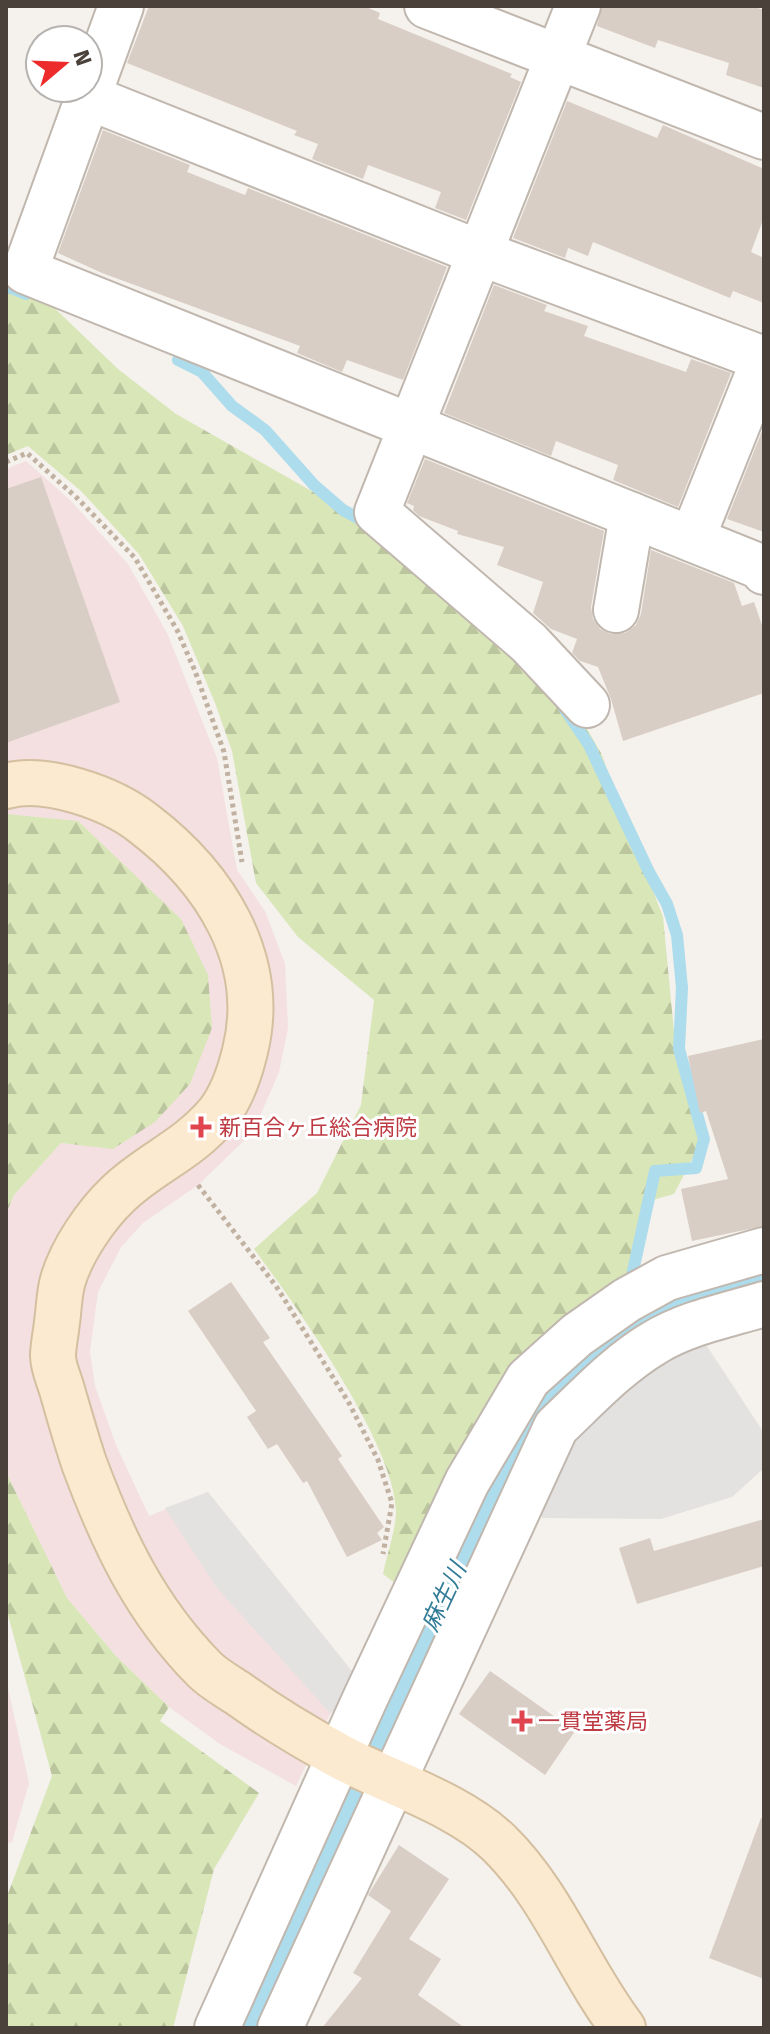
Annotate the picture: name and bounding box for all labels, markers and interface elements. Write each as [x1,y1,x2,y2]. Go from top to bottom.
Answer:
north arrow [24,24,104,104]
text: N [67,46,98,69]
place label: 新百合ヶ丘総合病院 [219,1114,417,1141]
marker: 新百合ヶ丘総合病院 [190,1116,212,1138]
water label: 麻生川 [416,1556,473,1636]
place label: 一貫堂薬局 [538,1708,648,1735]
marker: 一貫堂薬局 [513,1712,531,1730]

